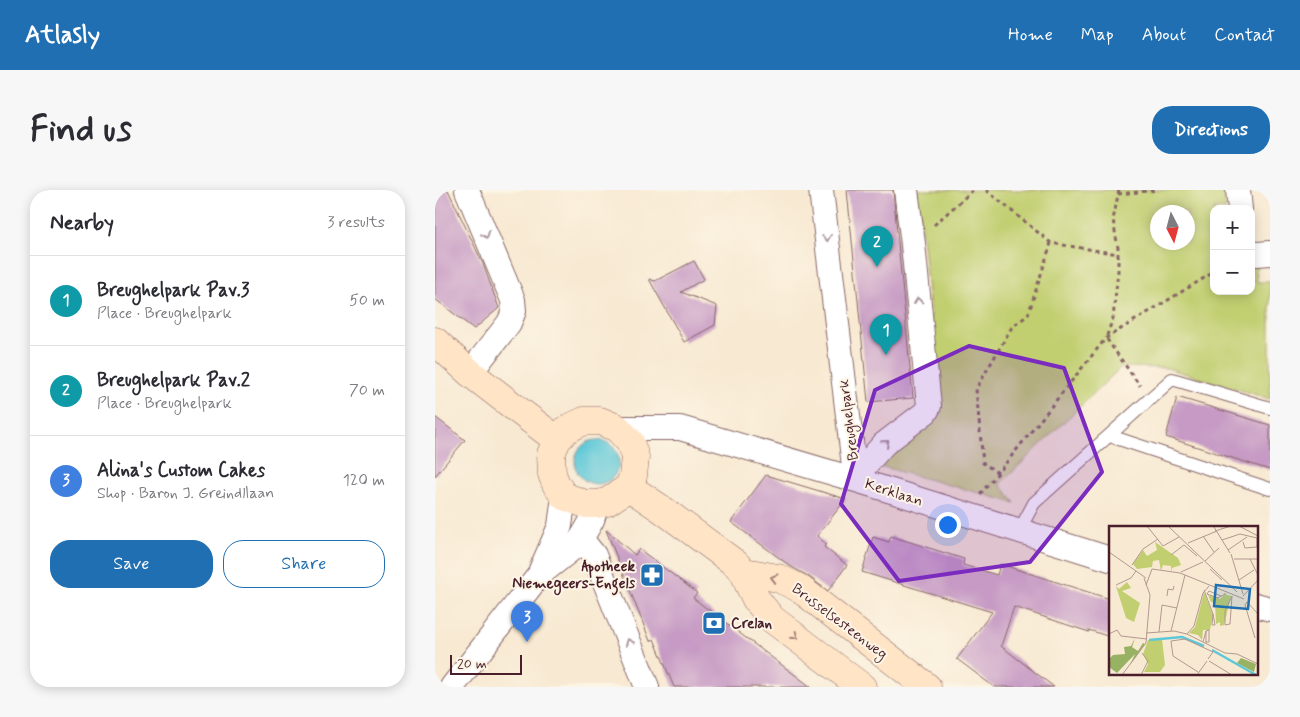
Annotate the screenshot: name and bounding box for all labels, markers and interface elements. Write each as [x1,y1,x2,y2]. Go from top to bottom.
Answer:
text: Atlasly [25,20,100,51]
text: Home [1008,23,1053,47]
text: Map [1081,23,1114,47]
text: About [1142,23,1186,47]
text: Contact [1214,23,1275,47]
button: Directions [1152,106,1270,154]
text: Find us [30,107,132,153]
north arrow [1150,205,1195,250]
map controls [1210,205,1255,295]
button: + [1210,205,1255,250]
text: Nearby [50,209,114,237]
text: 3 results [327,212,385,233]
pin: 2 [861,226,893,267]
one-way arrow [480,230,490,239]
one-way arrow [821,235,832,243]
button: − [1210,250,1255,295]
text: Breughelpark Pav.3 [97,278,249,303]
text: 1 [62,290,70,311]
text: 50 m [349,290,385,311]
one-way arrow [913,297,924,305]
text: Place · Breughelpark [97,303,232,324]
pin: 1 [870,314,902,355]
text: Breughelpark Pav.2 [97,368,250,393]
street label: Breughelpark [834,377,865,462]
text: 2 [62,380,70,401]
text: 70 m [349,380,385,401]
text: Place · Breughelpark [97,393,232,414]
one-way arrow [880,440,889,449]
text: Alina's Custom Cakes [97,458,265,483]
text: 3 [62,470,70,491]
text: 120 m [343,470,385,491]
street label: Kerklaan [862,474,925,512]
text: Shop · Baron J. Greindllaan [97,483,274,504]
your location [935,512,961,538]
inset map [1109,526,1257,674]
button: Save [50,540,213,588]
button: Share [223,540,385,588]
place label: Apotheek Niemegeers-Engels [512,557,635,596]
pharmacy icon: Apotheek Niemegeers-Engels [639,562,665,588]
one-way arrow [770,573,779,584]
street label: Brusselsesteenweg [787,579,891,665]
pin: 3 [511,601,543,642]
bank icon: Crelan [701,610,727,636]
place label: Crelan [731,614,773,634]
one-way arrow [789,630,799,639]
one-way arrow [624,638,635,647]
scale bar [450,652,523,675]
text: 20 m [457,655,487,673]

